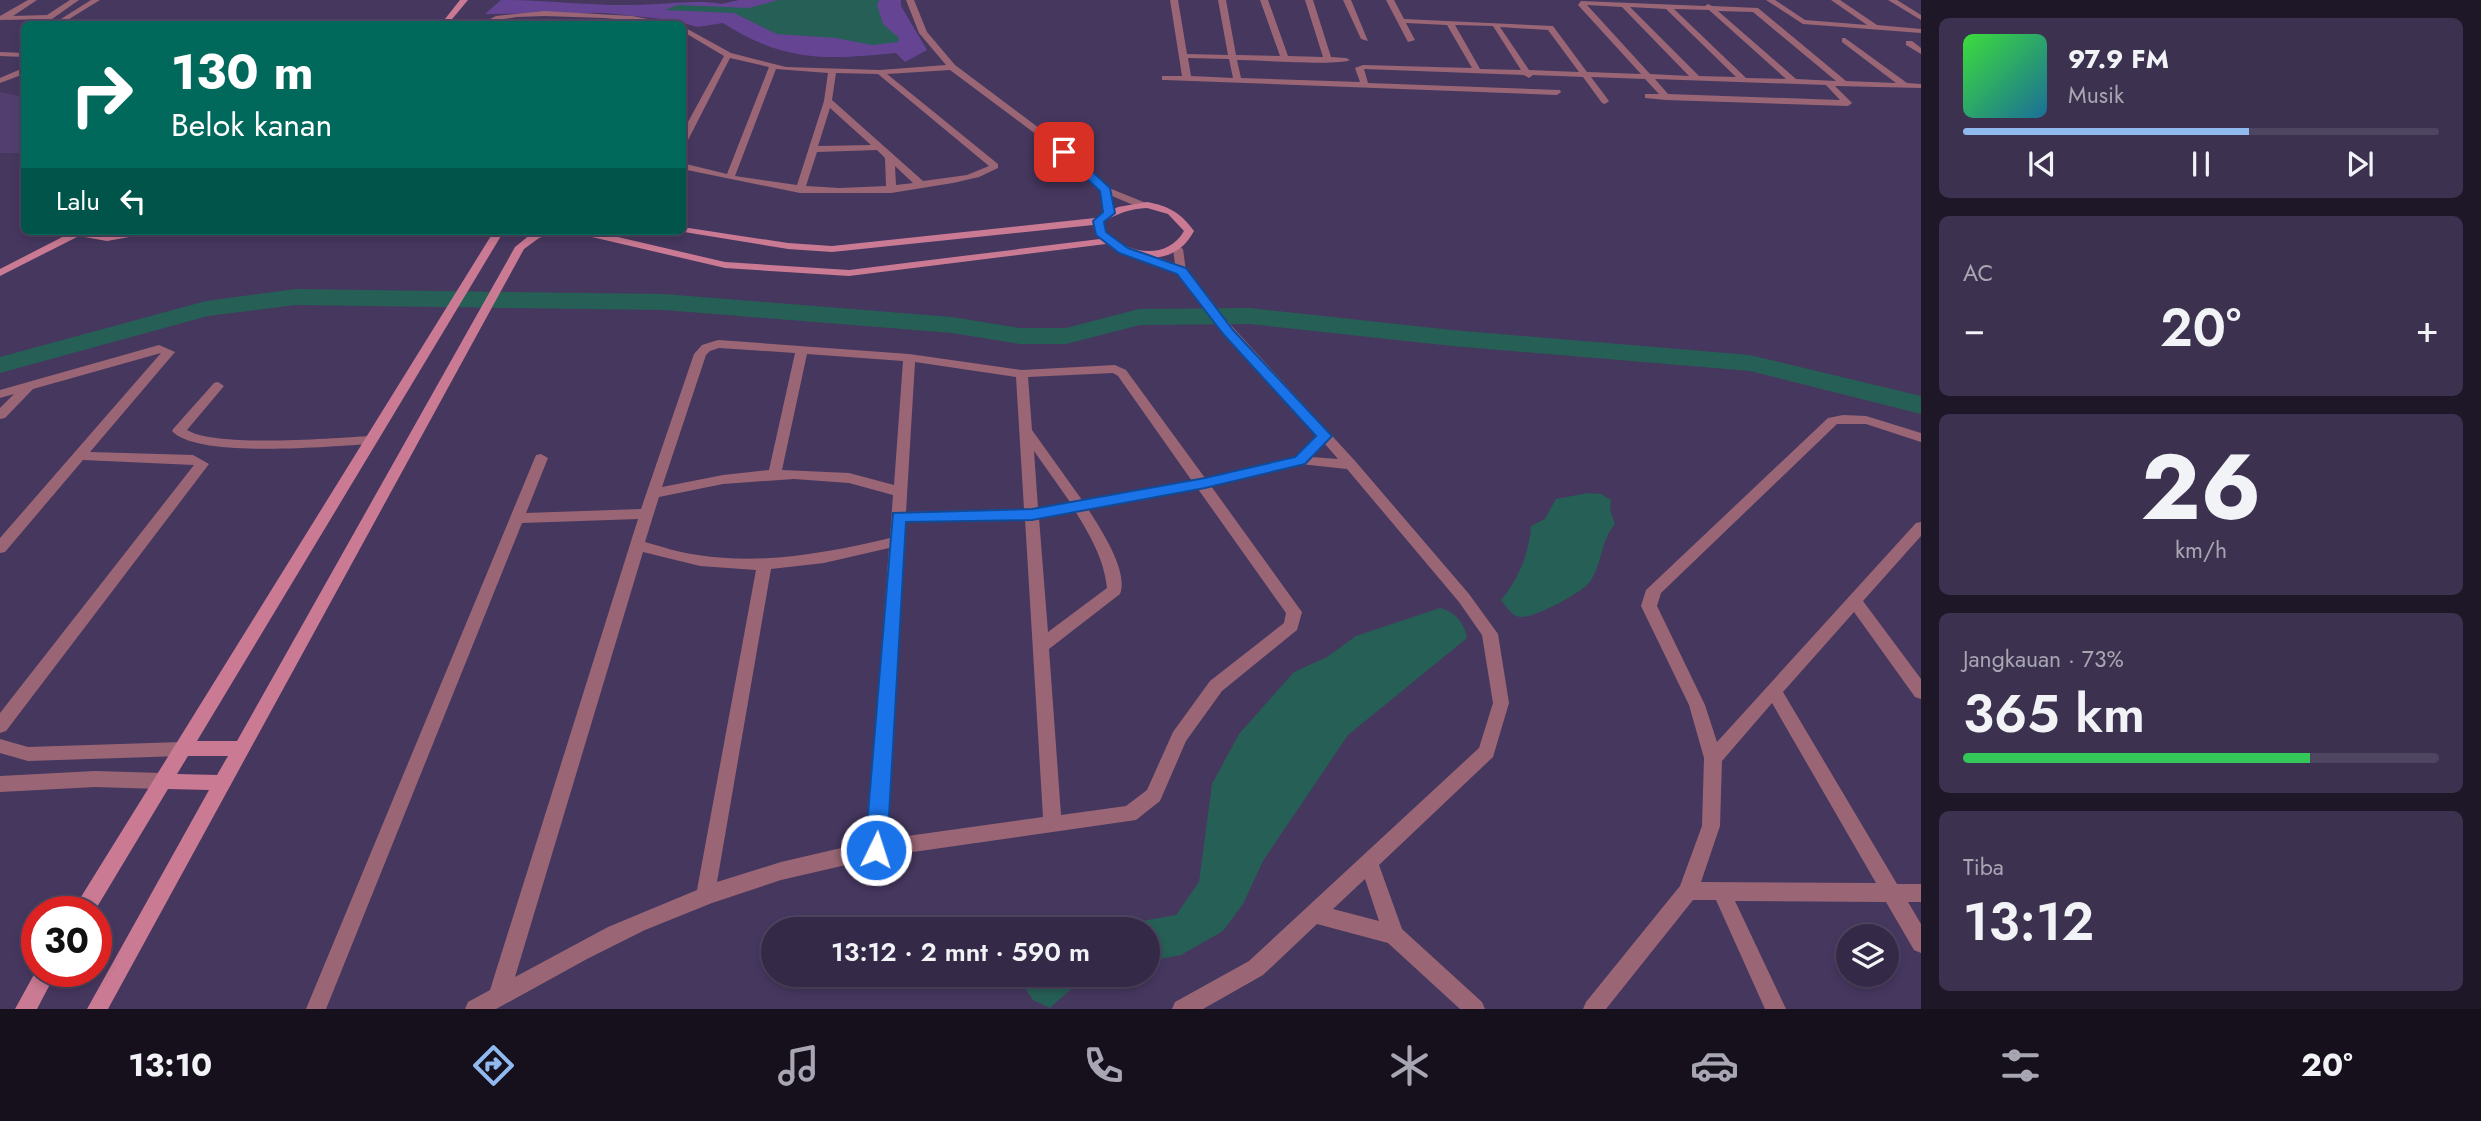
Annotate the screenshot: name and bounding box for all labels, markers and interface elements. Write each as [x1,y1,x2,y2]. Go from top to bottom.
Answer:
text: 130 m [171,37,314,107]
text: 97.9 FM [2068,40,2169,78]
icon: right [56,49,147,140]
text: Musik [2068,78,2124,112]
text: Belok kanan [171,102,332,148]
pin [1034,122,1094,182]
icon: arrive [1045,133,1083,171]
icon: previous [2023,145,2061,183]
icon: pause [2182,145,2220,183]
icon: next [2341,145,2379,183]
text: Lalu [56,182,100,220]
icon: left [114,182,152,220]
text: AC [1963,256,1993,290]
text: 20° [2160,290,2241,366]
text: − [1963,301,1985,356]
text: + [2416,301,2439,356]
text: 26 [2141,422,2261,553]
text: km/h [2175,533,2227,567]
text: Jangkauan · 73% [1963,642,2124,676]
text: 365 km [1963,676,2145,752]
position arrow [839,813,913,887]
text: Tiba [1963,850,2004,884]
text: 13:12 [1963,884,2094,960]
speed limit sign: 30 [21,896,112,987]
map controls [1836,924,1899,987]
button: layers [1836,924,1899,987]
text: 13:12 · 2 mnt · 590 m [831,933,1090,971]
icon: directions [469,1041,518,1090]
icon: music [774,1041,823,1090]
icon: phone [1079,1041,1128,1090]
icon: climate [1385,1041,1434,1090]
icon: car [1690,1041,1739,1090]
icon: filters [1996,1041,2045,1090]
text: 13:10 [128,1042,212,1088]
text: 20° [2301,1042,2353,1088]

